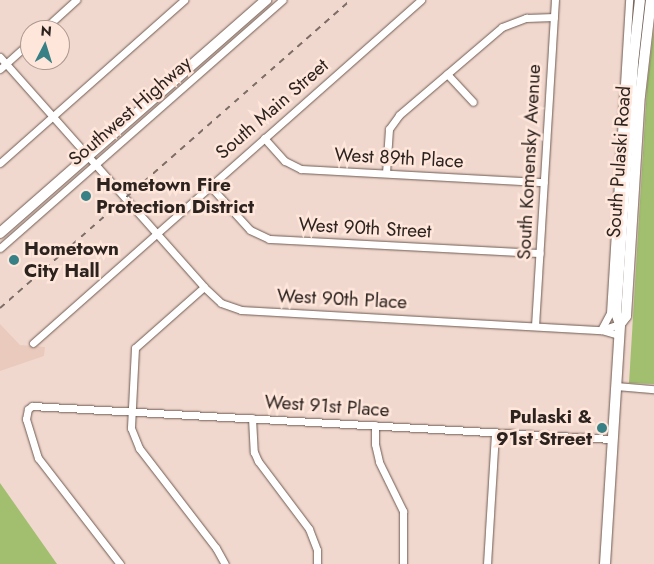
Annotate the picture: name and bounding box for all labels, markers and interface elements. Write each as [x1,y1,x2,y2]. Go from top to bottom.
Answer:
north arrow [20,20,70,70]
text: N [40,21,53,42]
street label: Southwest Highway [64,52,196,170]
street label: South Main Street [211,54,333,164]
street label: South Komensky Avenue [512,64,546,260]
street label: South Pulaski Road [602,85,636,239]
street label: West 89th Place [334,143,464,173]
place label: Hometown Fire Protection District [96,174,254,218]
marker: Hometown Fire Protection District [80,190,92,202]
street label: West 90th Street [298,213,432,243]
place label: Hometown City Hall [24,238,119,282]
marker: Hometown City Hall [8,254,20,266]
street label: West 90th Place [276,284,408,314]
street label: West 91st Place [264,390,390,422]
place label: Pulaski & 91st Street [496,406,592,450]
marker: Pulaski & 91st Street [596,422,608,434]

